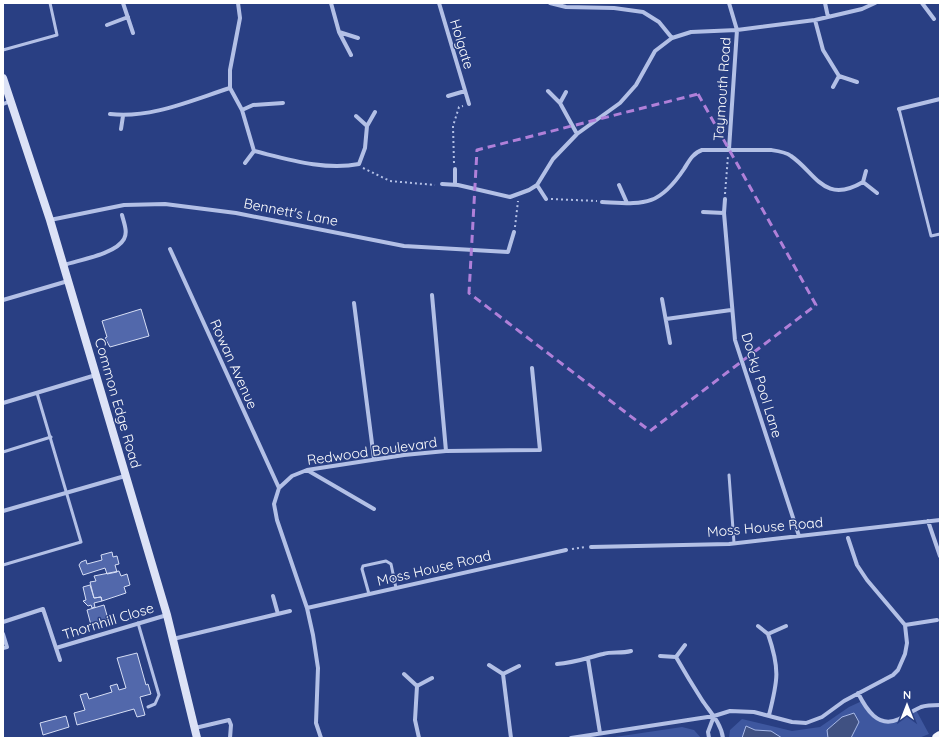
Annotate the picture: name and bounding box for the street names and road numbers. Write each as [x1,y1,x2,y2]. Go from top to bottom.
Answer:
street label: Holgate [446,17,478,71]
street label: Taymouth Road [709,37,735,141]
street label: Bennett's Lane [242,194,340,230]
street label: Rowan Avenue [206,316,262,412]
street label: Docky Pool Lane [737,330,787,440]
street label: Common Edge Road [91,336,145,470]
street label: Redwood Boulevard [306,433,438,469]
street label: Moss House Road [706,513,824,541]
street label: Moss House Road [375,546,493,590]
street label: Thornhill Close [60,599,156,643]

